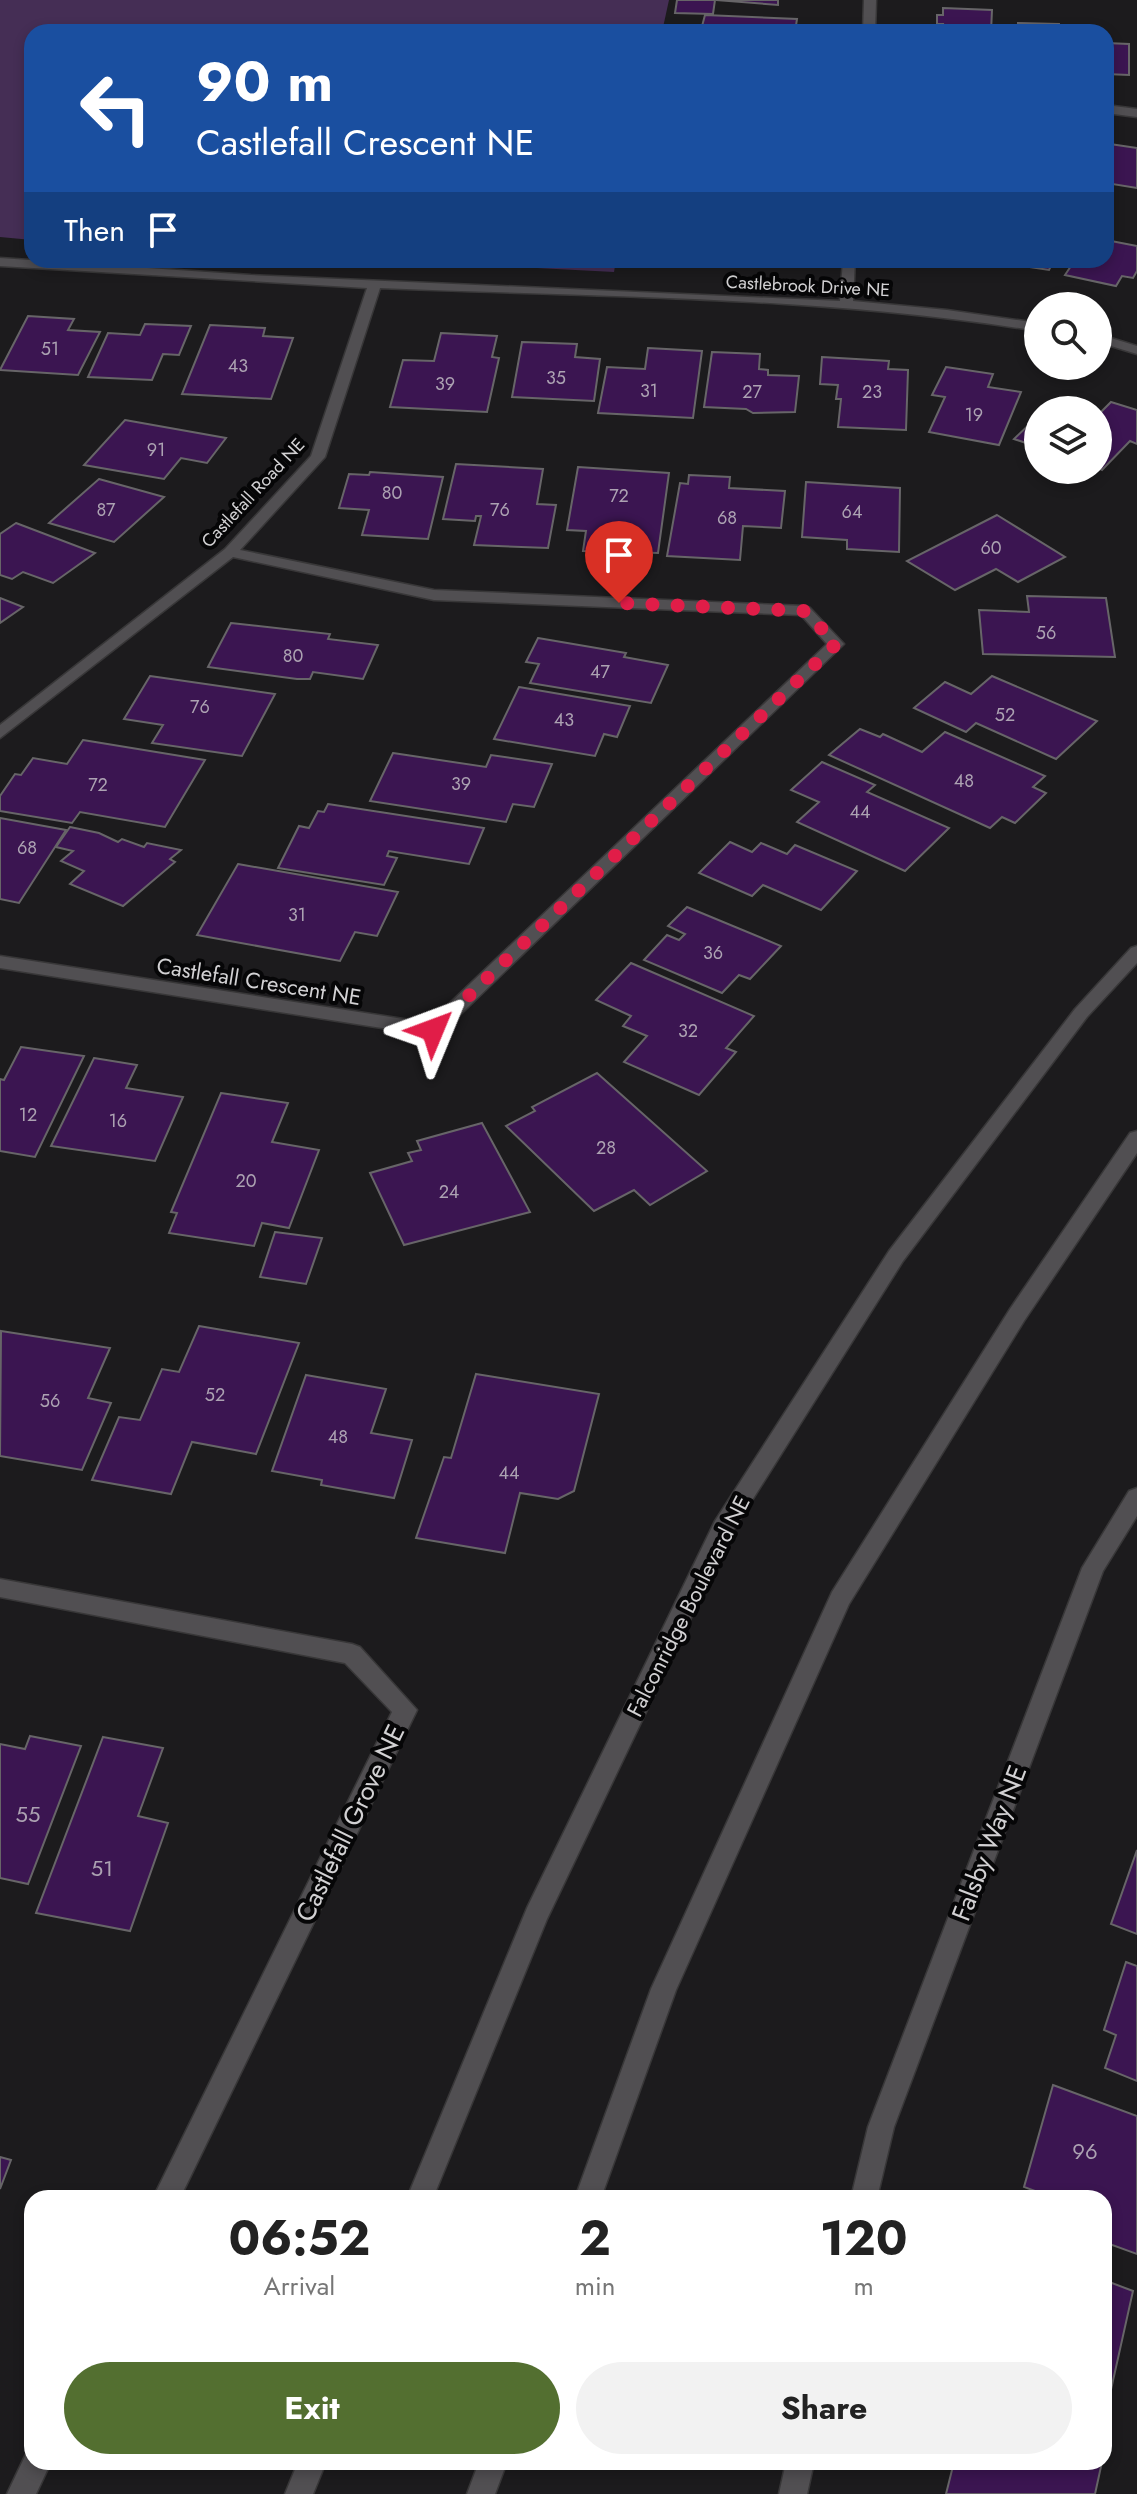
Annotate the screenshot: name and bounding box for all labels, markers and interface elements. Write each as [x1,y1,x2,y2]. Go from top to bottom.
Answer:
text: 90 m [196,41,333,122]
icon: left [64,56,168,160]
text: Castlefall Crescent NE [196,116,534,168]
icon: arrive [141,208,185,252]
text: Then [64,209,125,252]
street label: Castlebrook Drive NE [725,269,891,303]
map controls [1024,292,1112,484]
button: search [1024,292,1112,380]
house number: 51 [41,336,59,362]
house number: 43 [228,353,248,379]
house number: 35 [546,365,566,391]
house number: 39 [435,371,455,397]
house number: 31 [640,378,658,404]
house number: 27 [742,379,762,405]
house number: 23 [862,379,882,405]
button: layers [1024,396,1112,484]
house number: 19 [965,402,983,428]
street label: Castlefall Road NE [195,432,311,554]
house number: 91 [147,437,165,463]
house number: 80 [382,480,403,506]
house number: 72 [609,483,629,509]
house number: 87 [96,497,116,523]
house number: 76 [490,497,510,523]
house number: 64 [842,499,862,525]
house number: 68 [717,505,737,531]
pin [585,521,653,603]
icon: arrive [597,533,641,577]
house number: 60 [980,535,1002,561]
house number: 56 [1036,620,1056,646]
house number: 80 [283,643,304,669]
house number: 47 [590,659,611,685]
house number: 76 [190,694,210,720]
house number: 52 [995,702,1015,728]
house number: 43 [554,707,574,733]
house number: 48 [954,768,974,794]
house number: 39 [451,771,471,797]
house number: 72 [88,772,108,798]
house number: 44 [850,799,871,825]
house number: 68 [17,835,37,861]
house number: 31 [288,902,306,928]
house number: 36 [703,940,723,966]
street label: Castlefall Crescent NE [154,949,364,1013]
position arrow [391,988,475,1072]
house number: 32 [678,1018,698,1044]
house number: 12 [19,1102,37,1128]
house number: 16 [109,1108,127,1134]
house number: 28 [596,1135,616,1161]
house number: 20 [235,1168,257,1194]
house number: 24 [439,1179,459,1205]
house number: 52 [205,1382,225,1408]
house number: 56 [40,1388,60,1414]
house number: 48 [328,1424,348,1450]
house number: 44 [499,1460,520,1486]
street label: Falconridge Boulevard NE [618,1490,758,1722]
street label: Castlefall Grove NE [286,1718,414,1928]
street label: Falsby Way NE [942,1760,1036,1926]
house number: 55 [16,1798,40,1830]
house number: 51 [91,1852,113,1884]
house number: 96 [1072,2135,1098,2167]
text: 06:52 [228,2204,370,2273]
text: 2 [579,2204,611,2273]
text: 120 [820,2204,908,2273]
text: Arrival [263,2267,335,2305]
text: min [575,2267,615,2305]
text: m [854,2267,874,2305]
button: Exit [64,2362,560,2454]
button: Share [576,2362,1072,2454]

